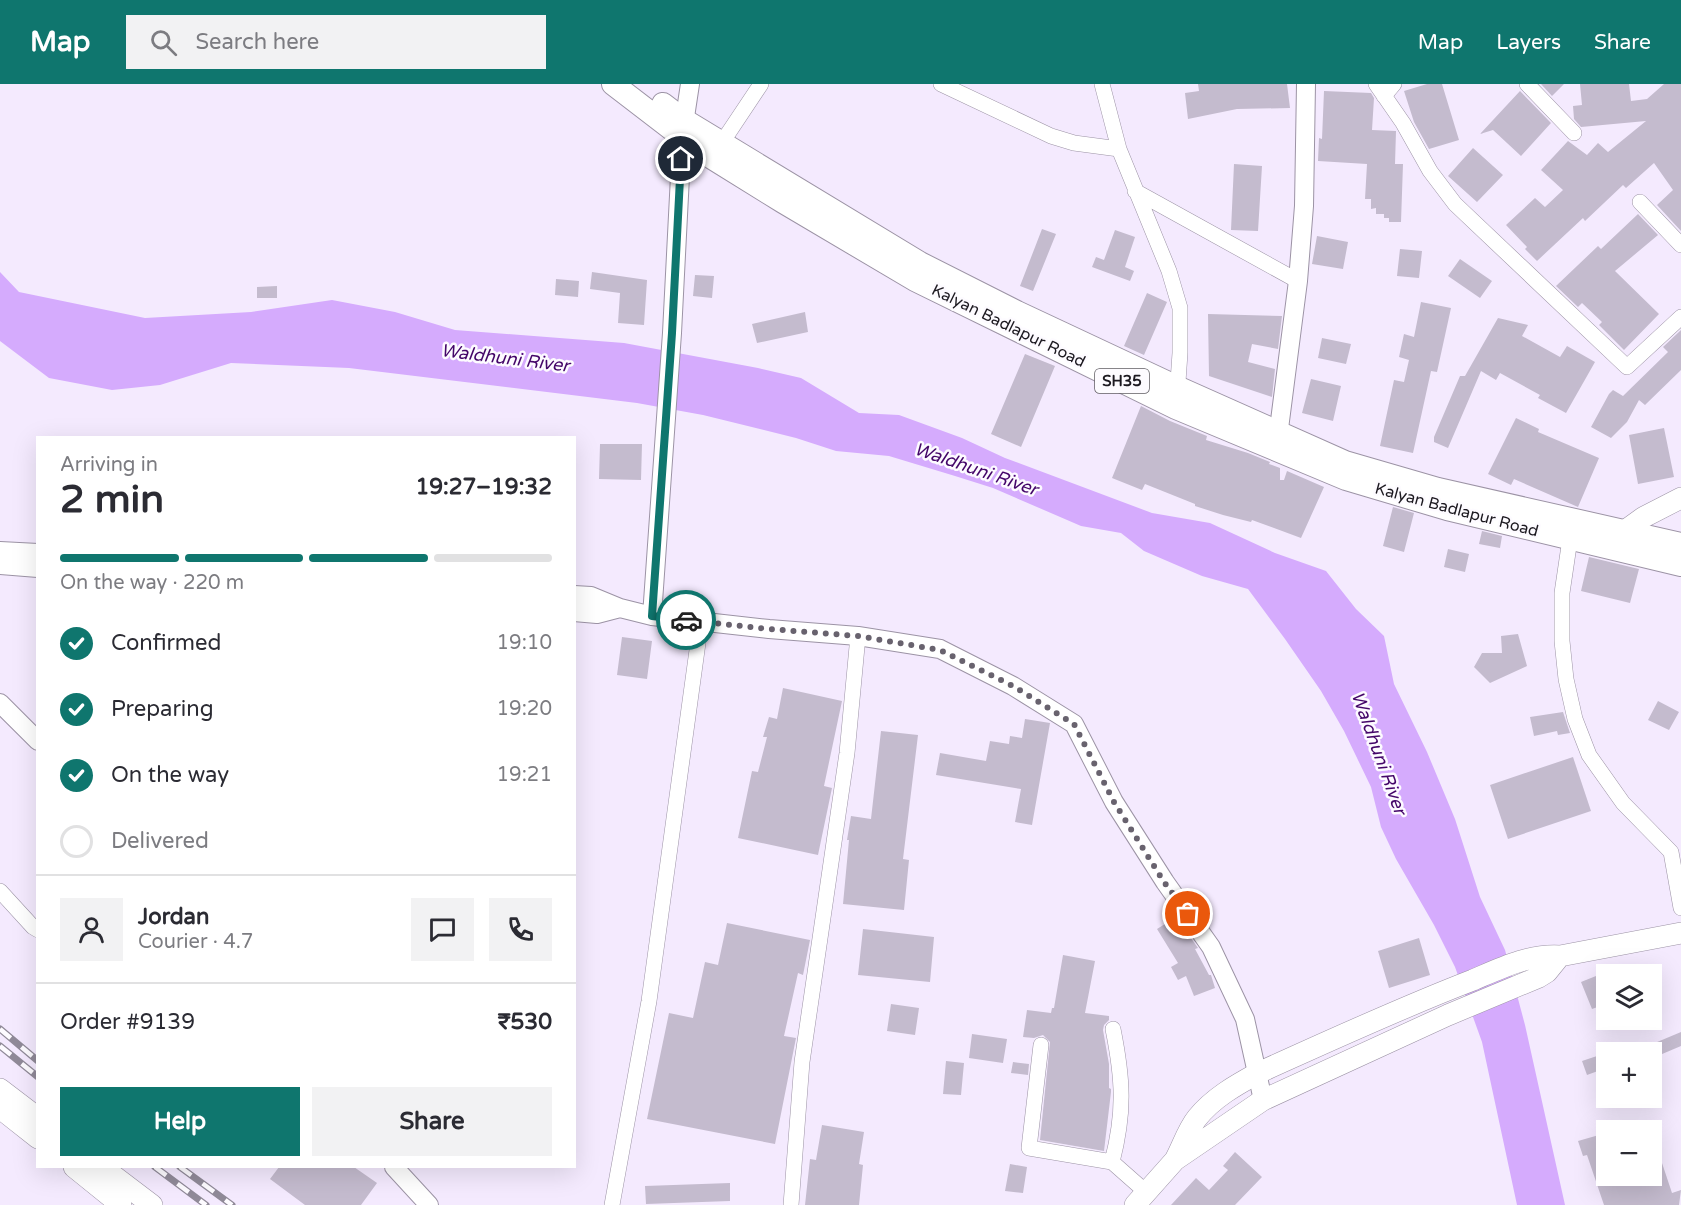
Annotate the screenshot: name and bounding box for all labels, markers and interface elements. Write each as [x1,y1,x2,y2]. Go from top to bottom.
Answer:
search box [126,15,546,69]
text: Map [30,25,90,59]
icon: search [147,26,180,59]
text: Search here [195,29,319,55]
text: Map [1418,30,1463,55]
text: Layers [1496,30,1561,55]
text: Share [1594,30,1651,55]
pin [655,133,706,184]
icon: home [664,142,697,175]
street label: Kalyan Badlapur Road [928,280,1089,372]
water label: Waldhuni River [440,339,573,377]
road number: SH35 [1095,369,1149,393]
water label: Waldhuni River [911,438,1043,501]
text: Arriving in [60,453,158,477]
text: 19:27–19:32 [415,474,552,500]
text: 2 min [60,476,164,523]
street label: Kalyan Badlapur Road [1373,478,1541,541]
text: On the way · 220 m [60,571,244,595]
courier [656,590,716,650]
icon: car [670,604,703,637]
icon: check [60,627,93,660]
text: Confirmed [111,630,221,656]
text: 19:10 [497,631,552,655]
water label: Waldhuni River [1347,689,1412,819]
icon: check [60,693,93,726]
text: Preparing [111,696,214,722]
text: 19:20 [497,697,552,721]
icon: check [60,759,93,792]
text: On the way [111,762,229,788]
text: 19:21 [497,763,552,787]
text: Delivered [111,828,209,854]
pin [1162,888,1213,939]
icon: bag [1171,897,1204,930]
button: person [60,898,123,961]
button: chat [411,898,474,961]
button: phone [489,898,552,961]
text: Jordan [138,904,209,930]
text: Courier · 4.7 [138,930,253,954]
map controls [1596,964,1662,1186]
button: layers [1596,964,1662,1030]
text: Order #9139 [60,1009,195,1035]
text: ₹530 [498,1009,552,1035]
button: + [1596,1042,1662,1108]
button: Help [60,1087,300,1156]
button: Share [312,1087,552,1156]
button: − [1596,1120,1662,1186]

